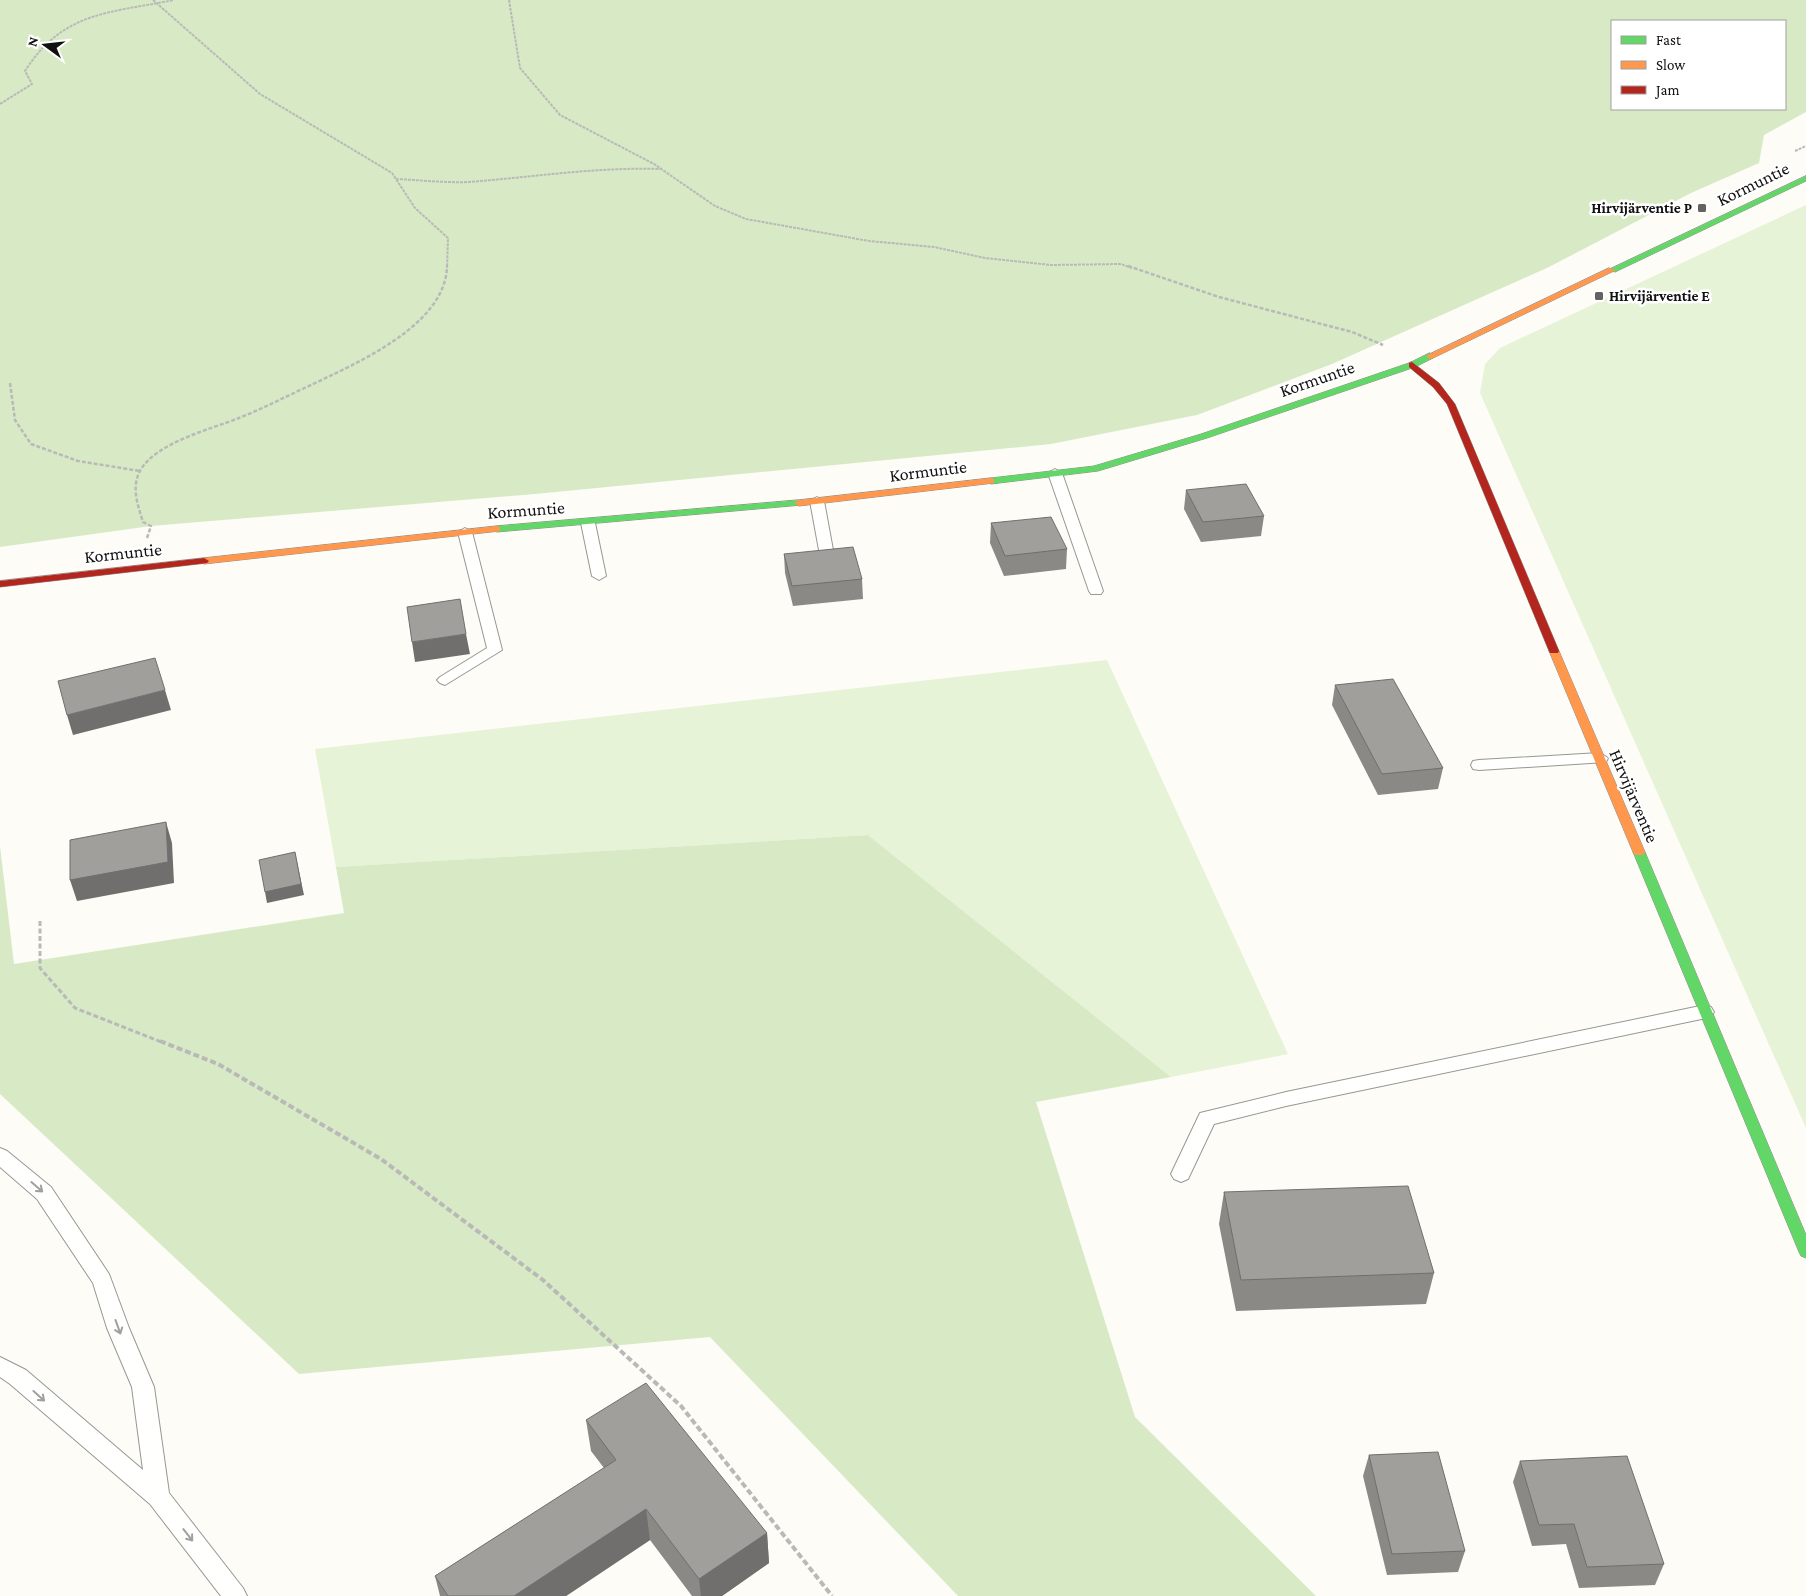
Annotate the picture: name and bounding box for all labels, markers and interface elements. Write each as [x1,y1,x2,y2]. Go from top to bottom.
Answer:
north arrow [20,20,70,70]
legend [1611,20,1786,110]
text: Fast [1656,32,1682,48]
text: N [23,35,42,48]
text: Slow [1656,57,1686,73]
text: Jam [1654,82,1679,99]
street label: Kormuntie [1714,158,1792,210]
place label: Hirvijärventie P [1591,200,1692,217]
marker: Hirvijärventie P [1696,202,1708,214]
place label: Hirvijärventie E [1609,288,1710,305]
marker: Hirvijärventie E [1593,290,1605,302]
street label: Kormuntie [1277,357,1357,401]
street label: Kormuntie [888,456,968,486]
street label: Kormuntie [487,497,566,523]
street label: Kormuntie [83,539,163,567]
street label: Hirvijärventie [1604,746,1663,846]
one-way arrow [31,1182,44,1193]
one-way arrow [114,1319,123,1334]
one-way arrow [32,1390,45,1401]
one-way arrow [183,1528,193,1542]

